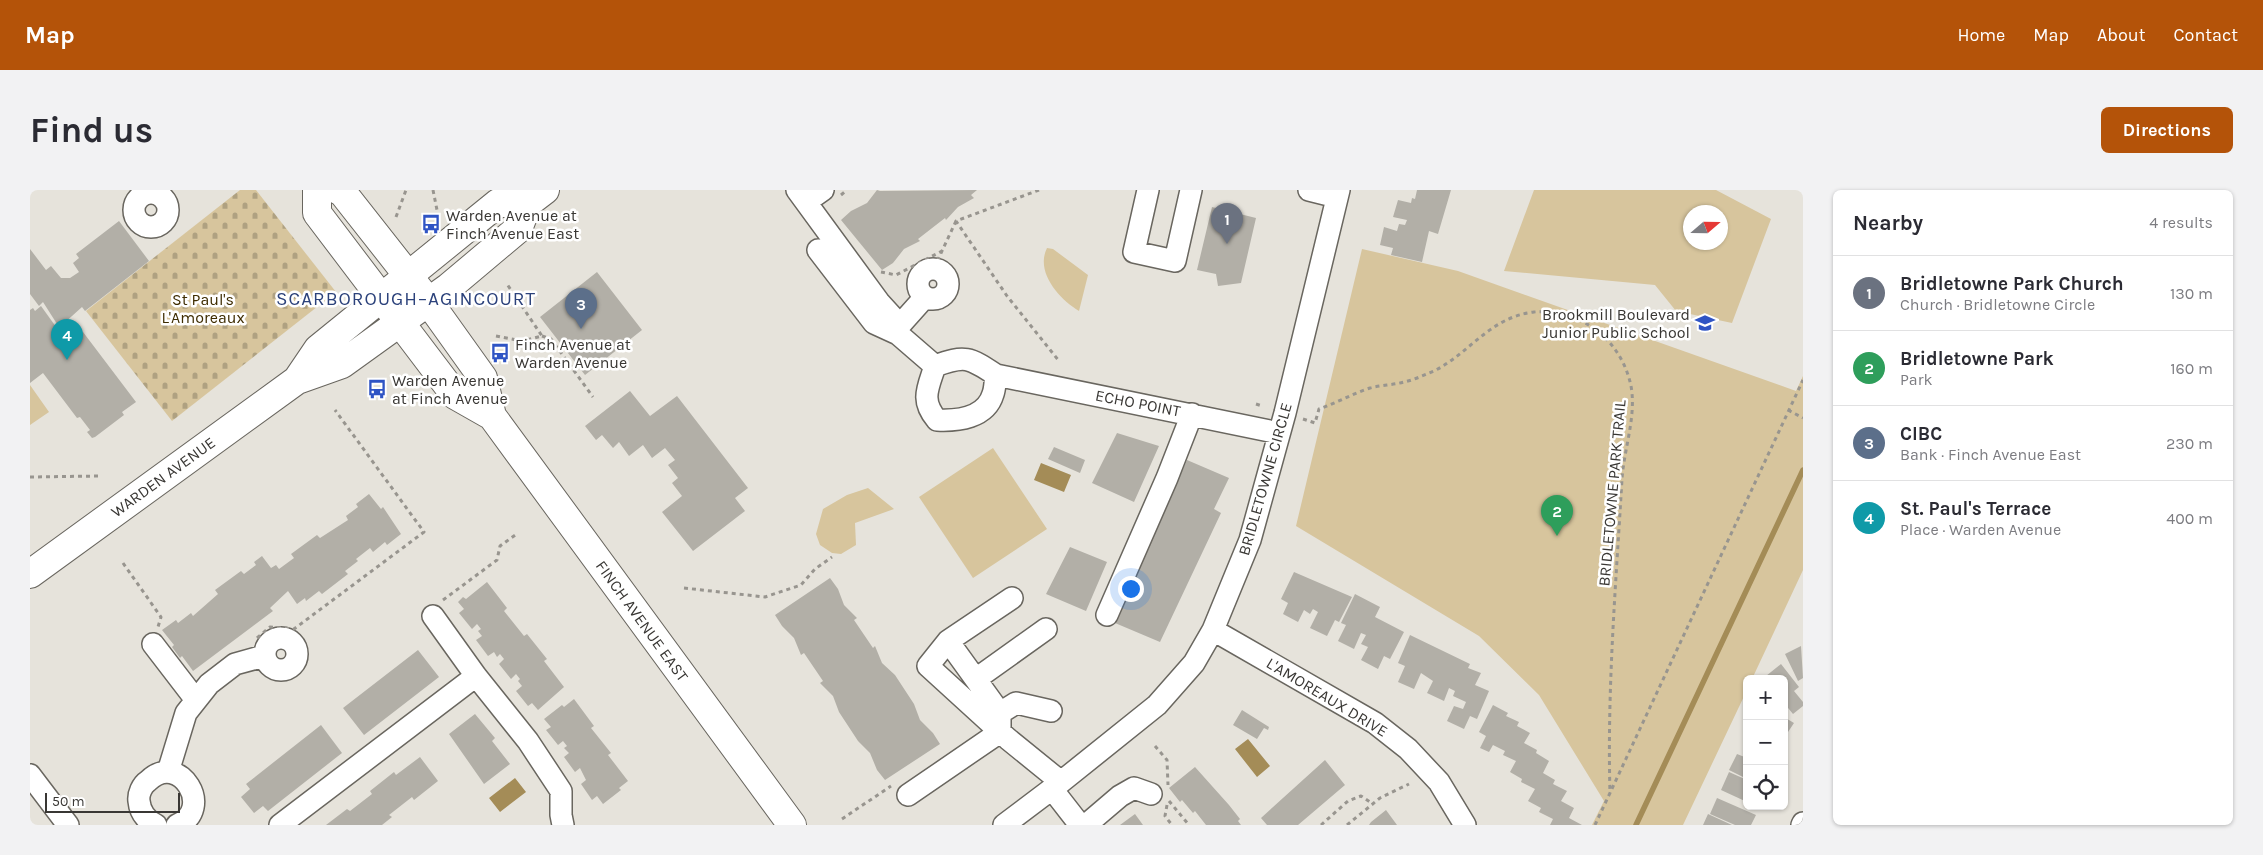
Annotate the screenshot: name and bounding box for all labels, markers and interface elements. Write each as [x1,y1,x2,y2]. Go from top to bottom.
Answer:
text: Map [25,21,75,49]
text: Home [1957,24,2005,46]
text: Map [2033,24,2069,46]
text: About [2097,24,2146,46]
text: Contact [2174,24,2238,46]
button: Directions [2101,107,2233,153]
text: Find us [30,110,153,151]
pin: 1 [1211,203,1243,244]
north arrow [1683,205,1728,250]
place label: Warden Avenue at Finch Avenue East [446,206,579,243]
text: Nearby [1853,211,1923,235]
bus stop icon: Warden Avenue at Finch Avenue East [420,213,442,235]
text: 4 results [2149,213,2213,232]
text: Bridletowne Park Church [1900,273,2124,295]
text: 1 [1866,284,1872,303]
text: 130 m [2170,284,2213,303]
district label: SCARBOROUGH–AGINCOURT [276,288,536,310]
pin: 3 [565,288,597,329]
park label: St Paul's L'Amoreaux [161,290,245,327]
text: Church · Bridletowne Circle [1900,295,2095,314]
place label: Brookmill Boulevard Junior Public School [1542,305,1690,342]
school or university icon: Brookmill Boulevard Junior Public School [1694,312,1716,334]
pin: 4 [51,319,83,360]
place label: Finch Avenue at Warden Avenue [515,335,631,372]
bus stop icon: Finch Avenue at Warden Avenue [489,342,511,364]
text: Bridletowne Park [1900,348,2054,370]
text: 2 [1864,359,1874,378]
text: 160 m [2170,359,2213,378]
text: Park [1900,370,1932,389]
place label: Warden Avenue at Finch Avenue [392,371,508,408]
bus stop icon: Warden Avenue at Finch Avenue [366,378,388,400]
street label: ECHO POINT [1094,385,1182,421]
street label: BRIDLETOWNE PARK TRAIL [1594,398,1630,587]
street label: BRIDLETOWNE CIRCLE [1234,400,1296,558]
text: CIBC [1900,423,1942,445]
street label: WARDEN AVENUE [107,433,219,521]
text: 3 [1864,434,1874,453]
text: 230 m [2166,434,2213,453]
text: Bank · Finch Avenue East [1900,445,2081,464]
pin: 2 [1541,495,1573,536]
text: St. Paul's Terrace [1900,498,2051,520]
text: 4 [1864,509,1874,528]
text: 400 m [2166,509,2213,528]
text: Place · Warden Avenue [1900,520,2061,539]
street label: FINCH AVENUE EAST [592,557,692,685]
your location [1118,576,1144,602]
street label: L'AMOREAUX DRIVE [1263,653,1391,741]
map controls [1743,675,1788,810]
button: + [1743,675,1788,720]
button: − [1743,720,1788,765]
button: locate [1743,765,1788,810]
scale bar [45,790,180,813]
text: 50 m [52,793,85,810]

